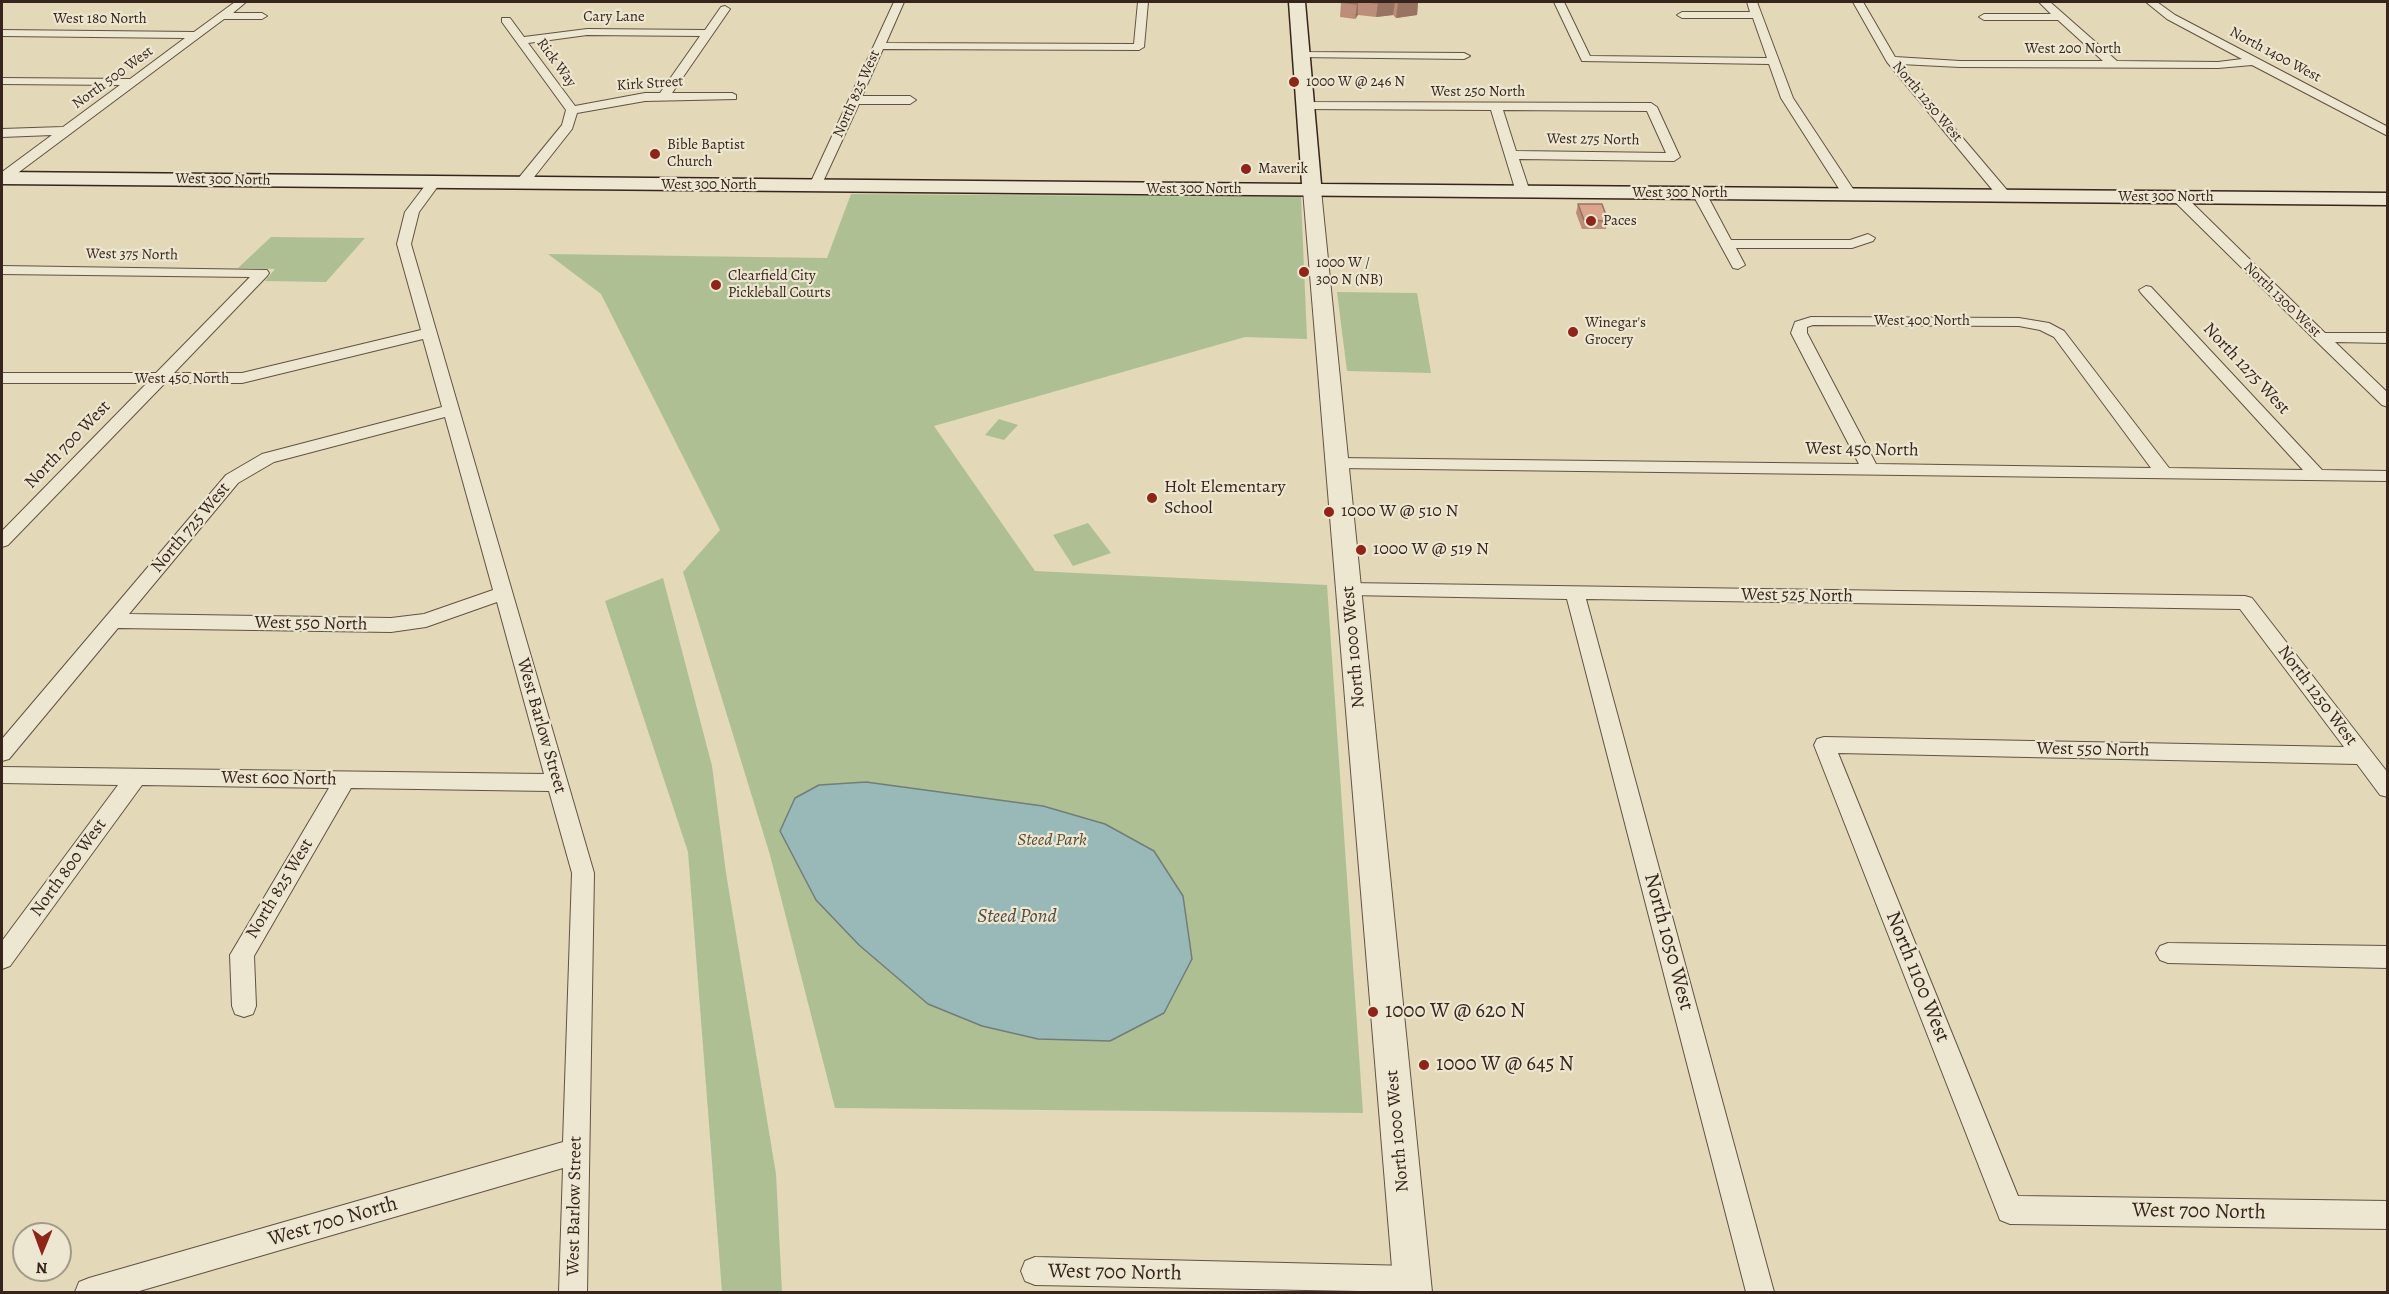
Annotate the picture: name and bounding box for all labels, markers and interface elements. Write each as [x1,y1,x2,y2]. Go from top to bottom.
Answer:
street label: Cary Lane [583,8,645,26]
street label: West 180 North [53,10,147,28]
street label: North 1400 West [2226,23,2324,87]
street label: Rick Way [532,35,580,91]
street label: West 200 North [2025,40,2121,58]
street label: North 500 West [69,43,157,113]
street label: North 825 West [830,47,884,141]
street label: North 1250 West [1888,58,1966,146]
street label: Kirk Street [616,73,684,95]
place label: 1000 W @ 246 N [1306,73,1405,91]
marker: 1000 W @ 246 N [1287,75,1301,89]
street label: West 250 North [1431,83,1525,101]
street label: West 275 North [1546,130,1640,150]
place label: Bible Baptist Church [667,136,745,171]
marker: Bible Baptist Church [648,147,662,161]
place label: Maverik [1258,160,1308,178]
marker: Maverik [1239,162,1253,176]
street label: West 300 North [175,170,271,190]
street label: West 300 North [661,176,757,194]
street label: West 300 North [1146,180,1242,198]
street label: West 300 North [1632,184,1728,202]
street label: West 300 North [2118,188,2214,206]
place label: Paces [1603,212,1637,230]
marker: Paces [1584,214,1598,228]
street label: West 375 North [86,245,178,265]
place label: 1000 W / 300 N (NB) [1316,254,1383,289]
street label: North 1300 West [2240,259,2324,341]
marker: 1000 W / 300 N (NB) [1297,265,1311,279]
place label: Clearfield City Pickleball Courts [728,267,831,302]
marker: Clearfield City Pickleball Courts [709,278,723,292]
street label: West 400 North [1874,312,1970,330]
place label: Winegar's Grocery [1585,314,1646,349]
street label: North 1275 West [2198,319,2294,419]
marker: Winegar's Grocery [1566,325,1580,339]
street label: West 450 North [135,370,229,388]
street label: North 700 West [20,396,116,494]
street label: West 450 North [1805,438,1919,462]
place label: Holt Elementary School [1164,477,1286,520]
street label: North 725 West [147,478,235,578]
marker: Holt Elementary School [1145,491,1159,505]
place label: 1000 W @ 510 N [1341,501,1458,523]
marker: 1000 W @ 510 N [1322,505,1336,519]
place label: 1000 W @ 519 N [1373,539,1489,561]
marker: 1000 W @ 519 N [1354,543,1368,557]
street label: West 525 North [1741,584,1853,608]
street label: North 1000 West [1338,585,1370,709]
street label: West 550 North [254,612,368,636]
street label: North 1250 West [2272,642,2362,750]
street label: West Barlow Street [511,656,571,796]
street label: West 550 North [2036,738,2150,762]
street label: West 600 North [221,767,337,791]
street label: North 800 West [26,815,112,921]
park label: Steed Park [1017,830,1087,852]
street label: North 825 West [242,835,318,943]
street label: North 1050 West [1638,871,1698,1013]
water label: Steed Pond [977,905,1057,929]
street label: North 1100 West [1879,908,1955,1046]
place label: 1000 W @ 620 N [1385,999,1525,1025]
marker: 1000 W @ 620 N [1366,1005,1380,1019]
place label: 1000 W @ 645 N [1436,1052,1574,1078]
marker: 1000 W @ 645 N [1417,1058,1431,1072]
street label: North 1000 West [1382,1069,1414,1193]
street label: West Barlow Street [563,1136,587,1276]
street label: West 700 North [265,1191,401,1253]
street label: West 700 North [2132,1198,2266,1226]
north arrow [12,1222,72,1282]
text: N [36,1257,48,1279]
street label: West 700 North [1048,1259,1182,1287]

